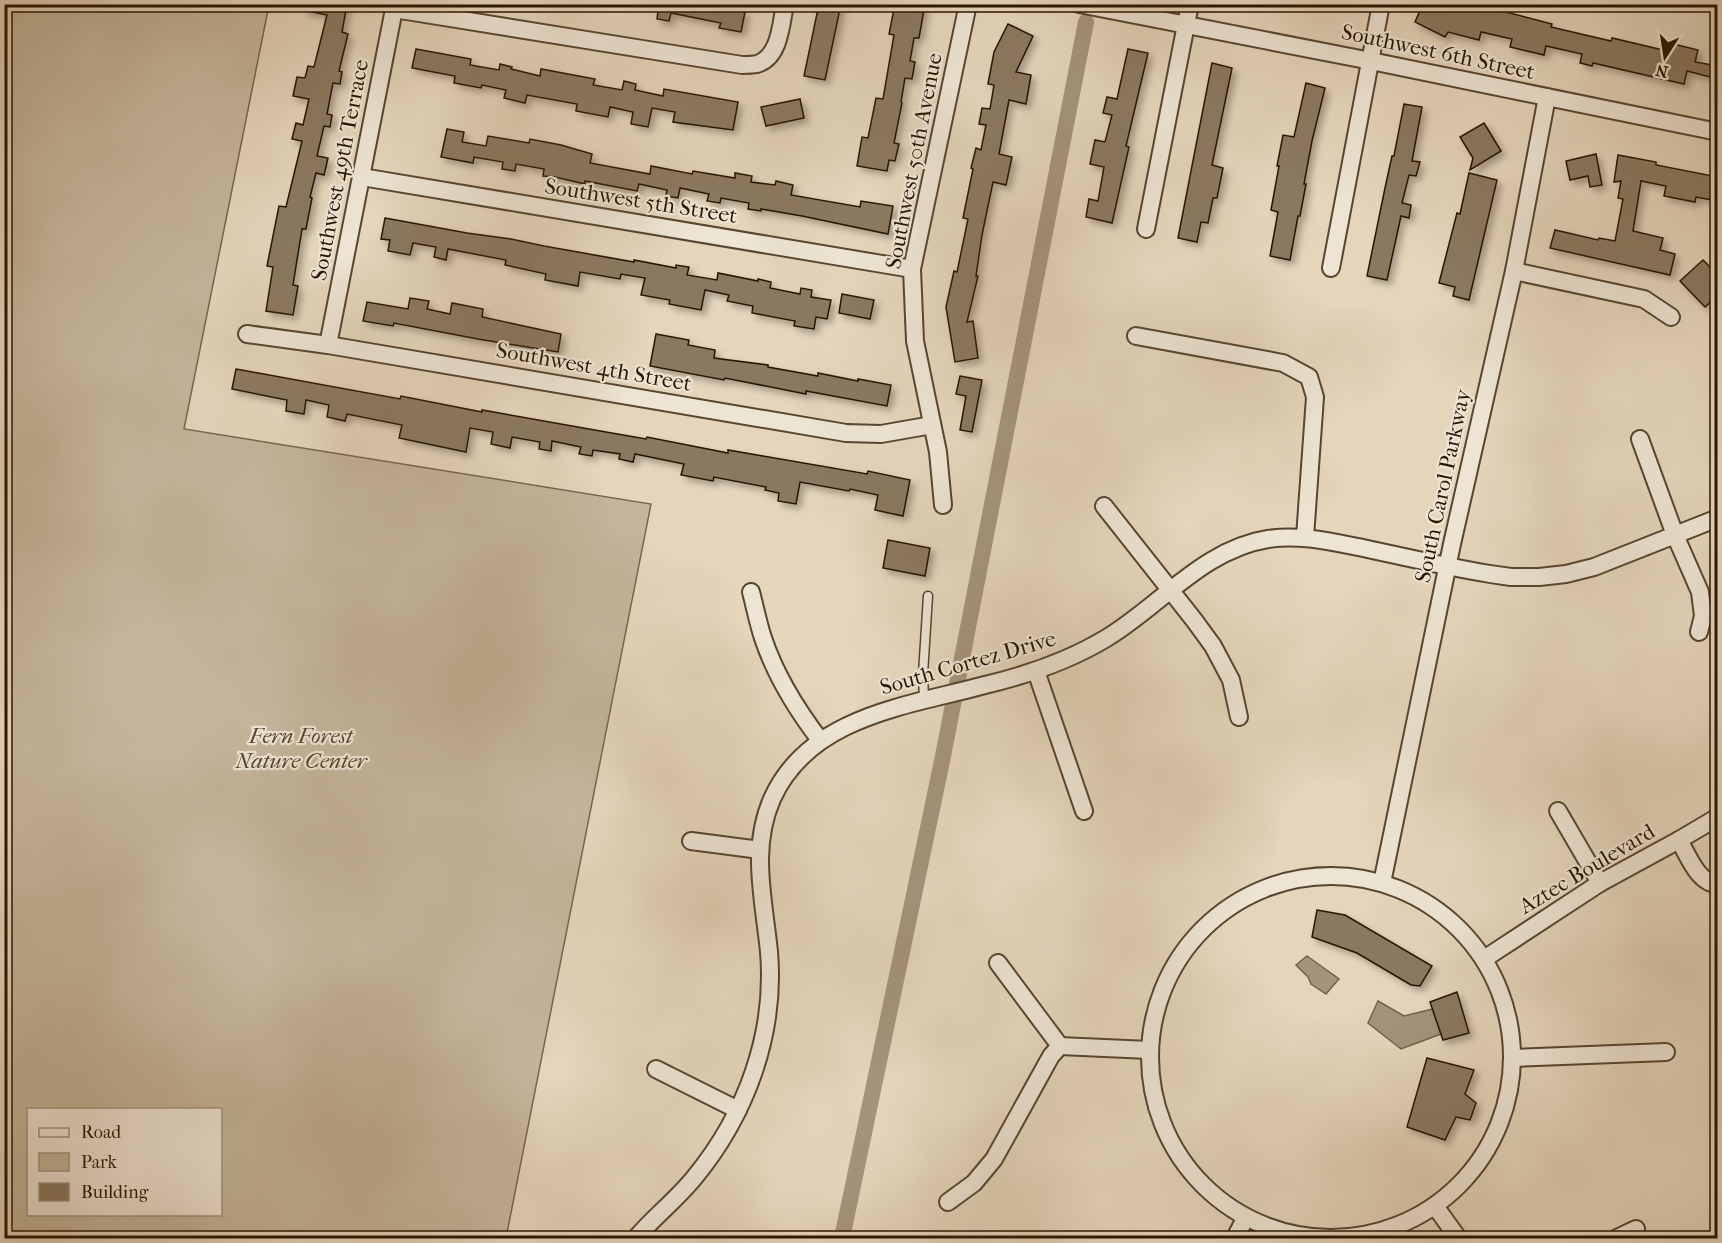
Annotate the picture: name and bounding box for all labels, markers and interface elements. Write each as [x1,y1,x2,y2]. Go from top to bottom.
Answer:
street label: Southwest 6th Street [1339,19,1537,85]
north arrow [1635,27,1695,87]
street label: Southwest 50th Avenue [880,51,948,271]
street label: Southwest 49th Terrace [306,57,374,283]
text: N [1653,60,1670,82]
street label: Southwest 5th Street [543,173,739,229]
street label: Southwest 4th Street [494,337,694,397]
street label: South Carol Parkway [1410,386,1476,585]
street label: South Cortez Drive [877,625,1059,701]
park label: Fern Forest Nature Center [234,723,369,774]
street label: Aztec Boulevard [1514,818,1660,920]
legend [27,1108,222,1216]
text: Road [81,1122,121,1143]
text: Park [81,1152,118,1173]
text: Building [81,1182,149,1203]

